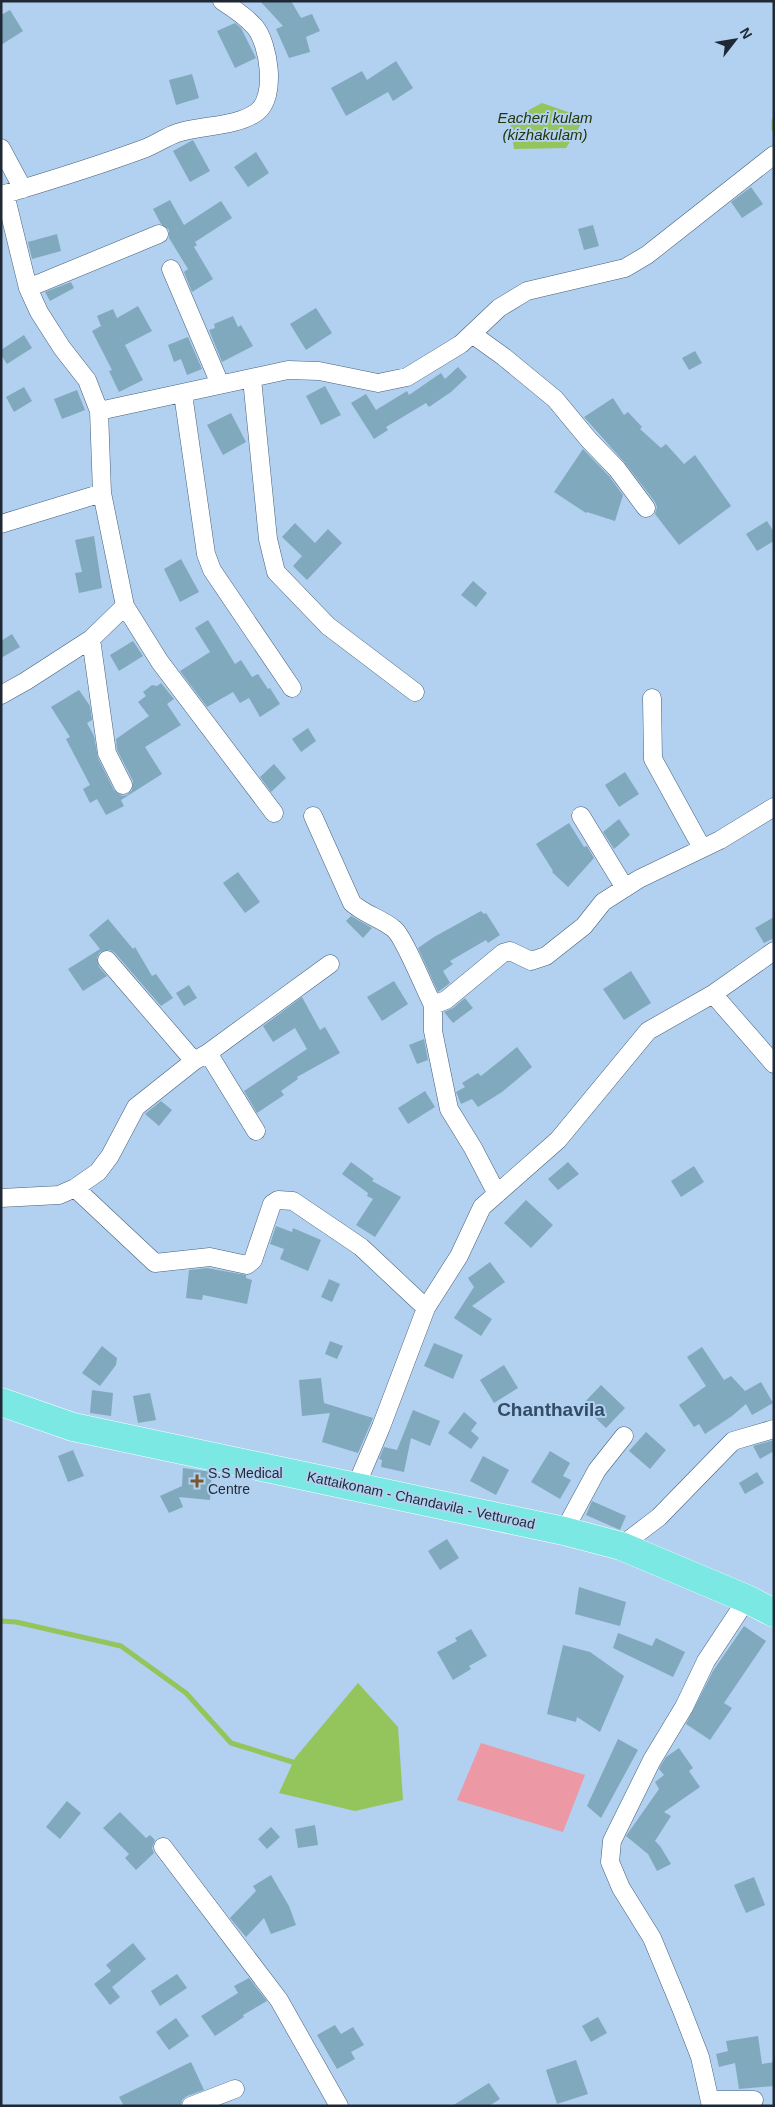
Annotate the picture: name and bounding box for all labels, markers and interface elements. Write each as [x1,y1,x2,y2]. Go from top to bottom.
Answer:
north arrow [710,15,760,65]
text: N [737,25,756,42]
water label: Eacheri kulam (kizhakulam) [497,109,593,143]
district label: Chanthavila [497,1399,605,1420]
place label: S.S Medical Centre [208,1465,283,1497]
street label: Kattaikonam - Chandavila - Vetturoad [306,1468,536,1532]
marker: S.S Medical Centre [190,1474,204,1488]

